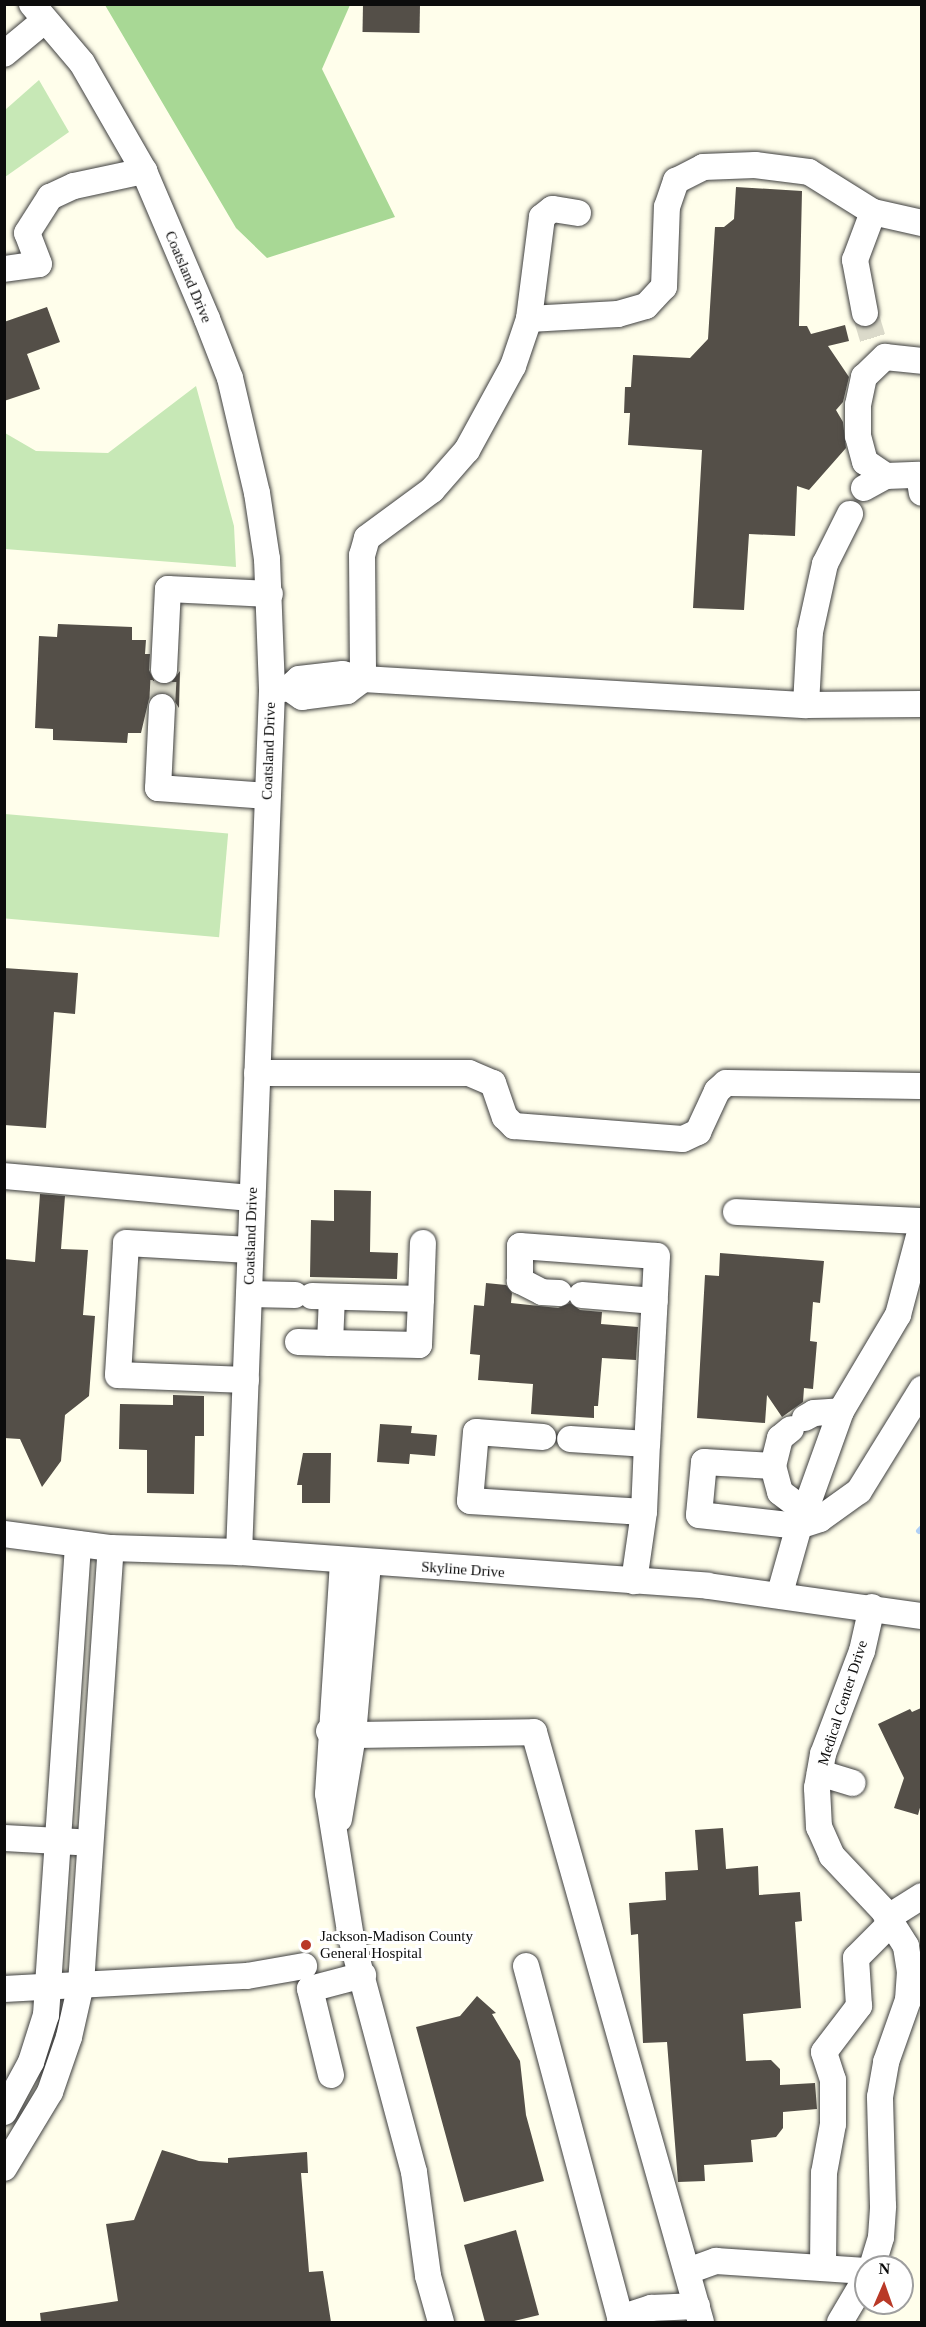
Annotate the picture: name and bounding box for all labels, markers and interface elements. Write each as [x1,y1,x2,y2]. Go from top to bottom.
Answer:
street label: Coatsland Drive [161,228,215,326]
street label: Coatsland Drive [258,702,280,800]
street label: Coatsland Drive [240,1187,262,1285]
street label: Skyline Drive [421,1558,505,1582]
street label: Medical Center Drive [814,1638,872,1768]
place label: Jackson-Madison County General Hospital [320,1927,473,1962]
marker: Jackson-Madison County General Hospital [297,1936,315,1954]
north arrow [854,2255,914,2315]
text: N [879,2260,891,2277]

